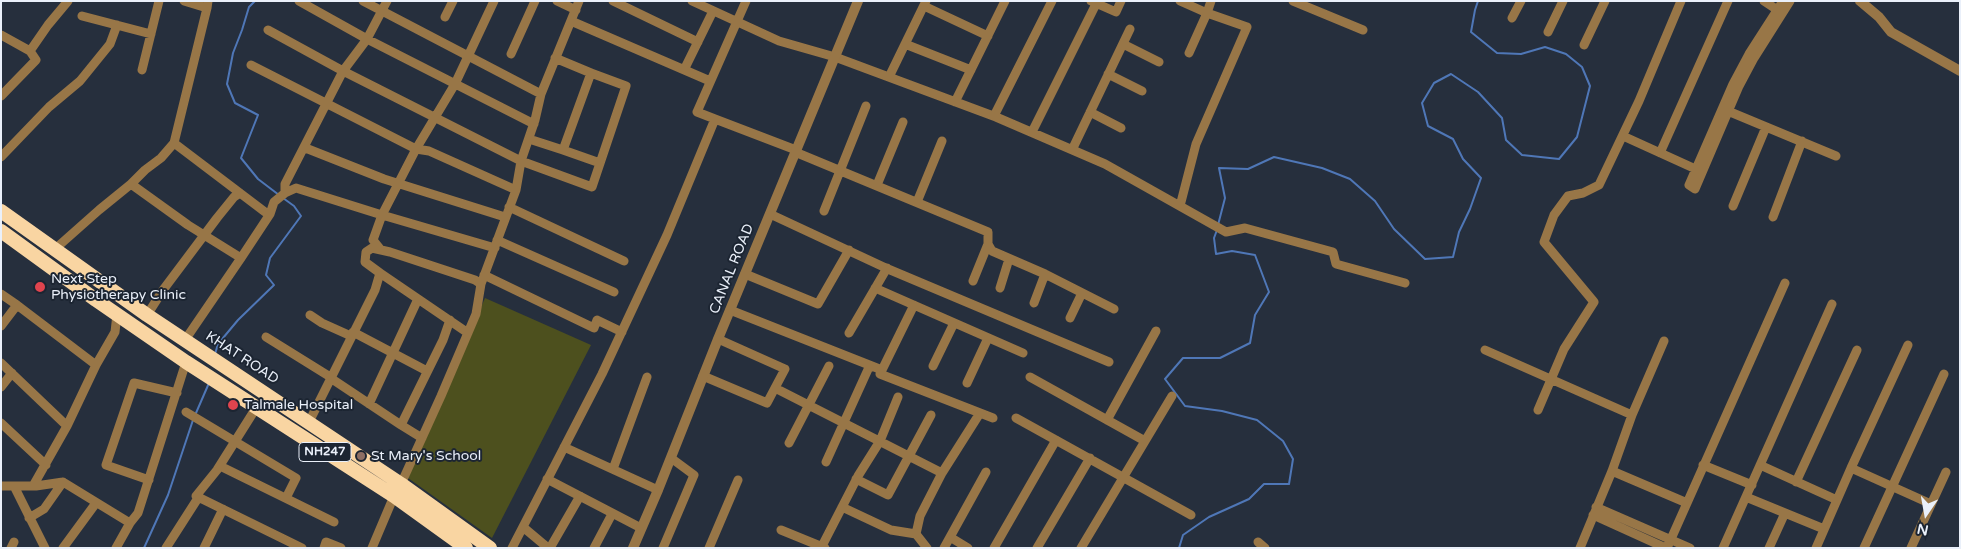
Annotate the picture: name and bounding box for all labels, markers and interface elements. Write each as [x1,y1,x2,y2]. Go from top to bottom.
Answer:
street label: CANAL ROAD [706,222,758,316]
place label: Next Step Physiotherapy Clinic [51,271,186,304]
marker: Next Step Physiotherapy Clinic [33,280,47,294]
street label: KHAT ROAD [202,328,282,388]
place label: Talmale Hospital [244,397,353,413]
marker: Talmale Hospital [226,398,240,412]
road number: NH247 [299,442,351,462]
place label: St Mary's School [371,448,481,464]
marker: St Mary's School [355,450,367,462]
north arrow [1901,489,1951,539]
text: N [1916,520,1930,539]

